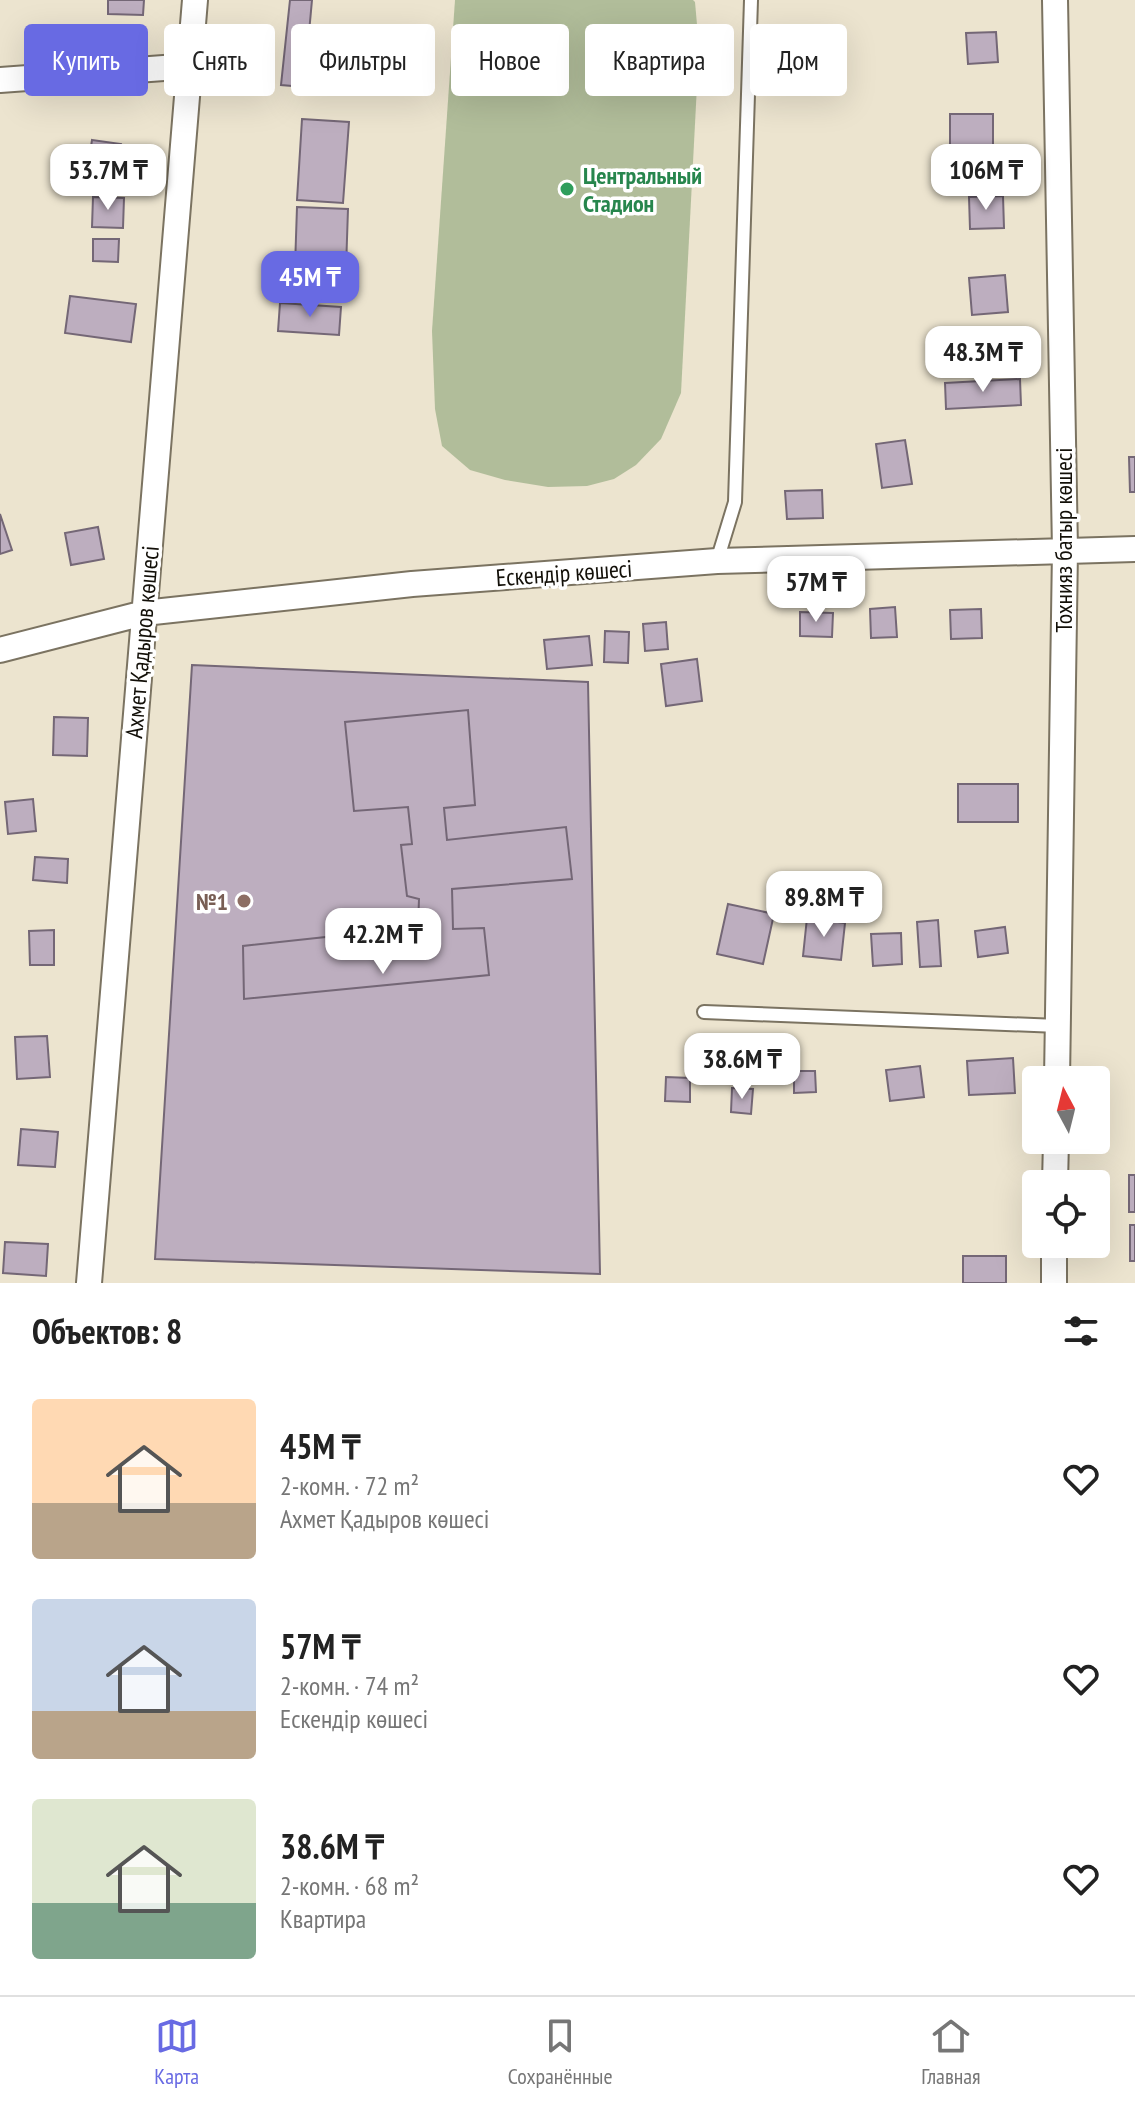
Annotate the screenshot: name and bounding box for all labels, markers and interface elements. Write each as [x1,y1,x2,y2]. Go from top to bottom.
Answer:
chip: Купить [24,24,148,96]
chip: Снять [164,24,275,96]
chip: Фильтры [291,24,435,96]
chip: Новое [451,24,569,96]
chip: Квартира [585,24,734,96]
chip: Дом [750,24,847,96]
pin: 53.7M ₸ [34,144,182,212]
pin: 106M ₸ [921,144,1051,212]
text: 53.7M ₸ [68,153,148,186]
text: 106M ₸ [949,153,1023,186]
place label: Центральный Стадион [583,160,702,219]
marker: Центральный Стадион [558,180,576,198]
pin: 45M ₸ [254,251,366,319]
text: 45M ₸ [279,260,341,293]
pin: 48.3M ₸ [909,326,1057,394]
text: 48.3M ₸ [943,335,1023,368]
street label: Тохнияз батыр көшесі [1048,447,1079,633]
street label: Ахмет Қадыров көшесі [118,544,166,740]
street label: Ескендір көшесі [495,553,633,593]
pin: 57M ₸ [760,556,872,624]
text: 57M ₸ [785,565,847,598]
pin: 89.8M ₸ [750,871,898,939]
text: 89.8M ₸ [784,880,864,913]
place label: №1 [196,886,228,917]
marker: №1 [235,892,253,910]
pin: 42.2M ₸ [309,908,457,976]
text: 42.2M ₸ [343,917,423,950]
pin: 38.6M ₸ [668,1033,816,1101]
text: 38.6M ₸ [702,1042,782,1075]
north arrow [1022,1066,1110,1154]
map controls [1022,1066,1110,1258]
button: locate [1022,1170,1110,1258]
text: Объектов: 8 [32,1309,182,1353]
icon: filters [1059,1309,1103,1353]
text: 45M ₸ [280,1424,361,1468]
icon: home [96,1431,192,1527]
icon: heart [1059,1457,1103,1501]
text: 2-комн. · 72 m² [280,1469,419,1502]
text: Ахмет Қадыров көшесі [280,1502,489,1535]
text: 57M ₸ [280,1624,361,1668]
icon: home [96,1631,192,1727]
icon: heart [1059,1657,1103,1701]
text: 2-комн. · 74 m² [280,1669,419,1702]
text: Ескендір көшесі [280,1702,428,1735]
text: 38.6M ₸ [280,1824,384,1868]
icon: home [96,1831,192,1927]
icon: heart [1059,1857,1103,1901]
text: 2-комн. · 68 m² [280,1869,419,1902]
text: Квартира [280,1902,366,1935]
tab: Карта [154,2014,199,2090]
tab: Сохранённые [508,2014,612,2090]
tab: Главная [921,2014,981,2090]

